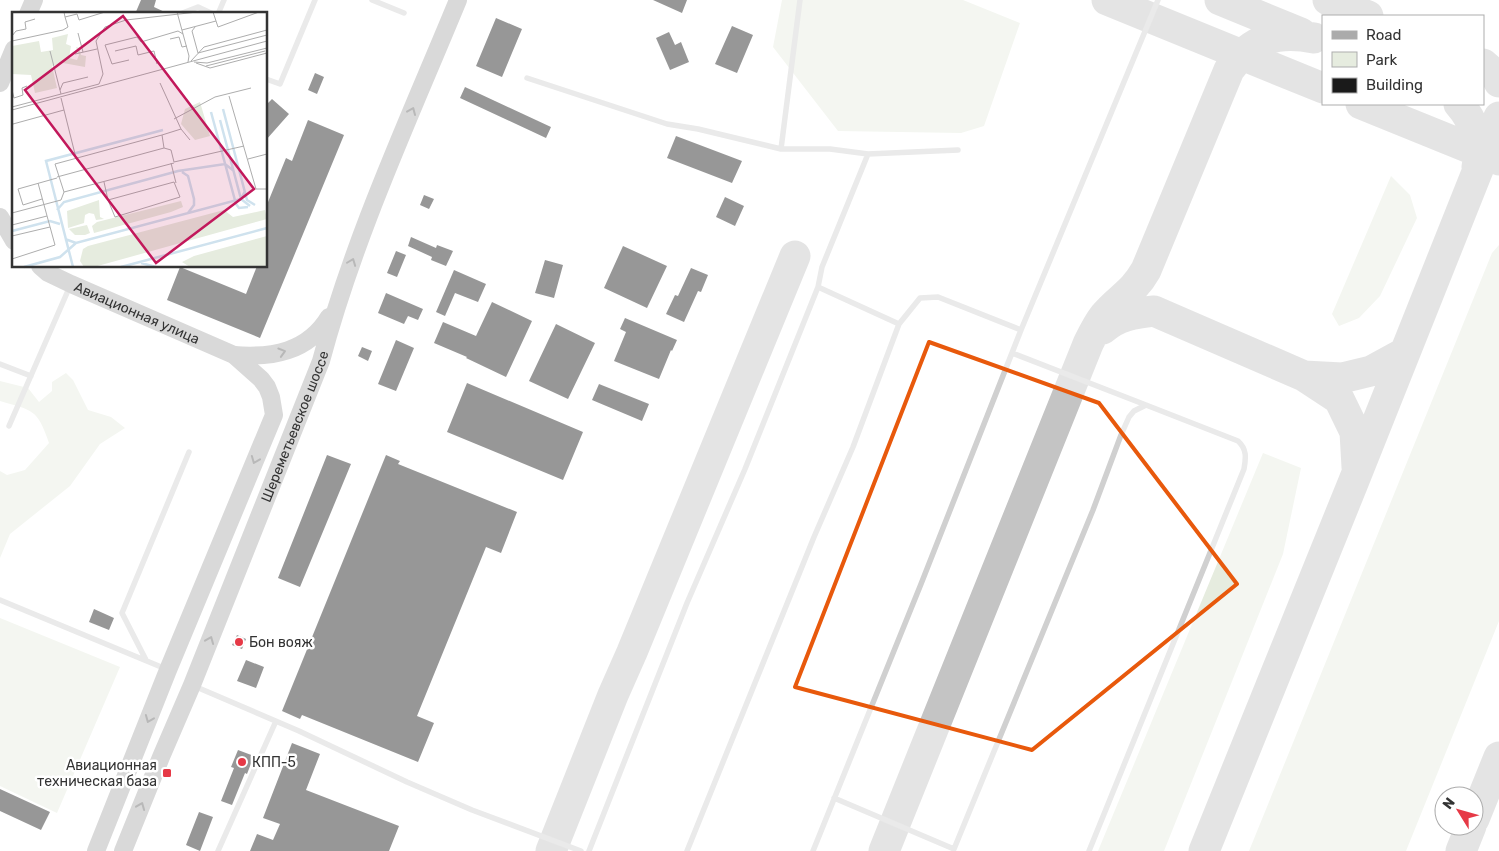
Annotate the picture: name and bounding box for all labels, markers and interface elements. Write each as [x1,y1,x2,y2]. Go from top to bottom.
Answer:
inset map [12,12,268,268]
legend [1322,15,1484,105]
text: Road [1366,26,1402,44]
text: Park [1366,51,1397,69]
text: Building [1366,76,1423,94]
one-way arrow [405,107,416,116]
one-way arrow [346,259,356,267]
street label: Авиационная улица [72,278,202,347]
one-way arrow [278,348,286,358]
street label: Шереметьевское шоссе [257,349,332,505]
one-way arrow [251,455,261,464]
place label: Бон вояж [249,634,313,651]
one-way arrow [204,636,215,645]
marker: Бон вояж [233,636,245,648]
one-way arrow [144,715,154,723]
place label: КПП-5 [252,754,296,771]
marker: КПП-5 [236,756,248,768]
place label: Авиационная техническая база [37,757,157,790]
marker: Авиационная техническая база [161,767,173,779]
north arrow [1434,786,1484,836]
text: N [1439,794,1459,813]
one-way arrow [135,802,145,811]

